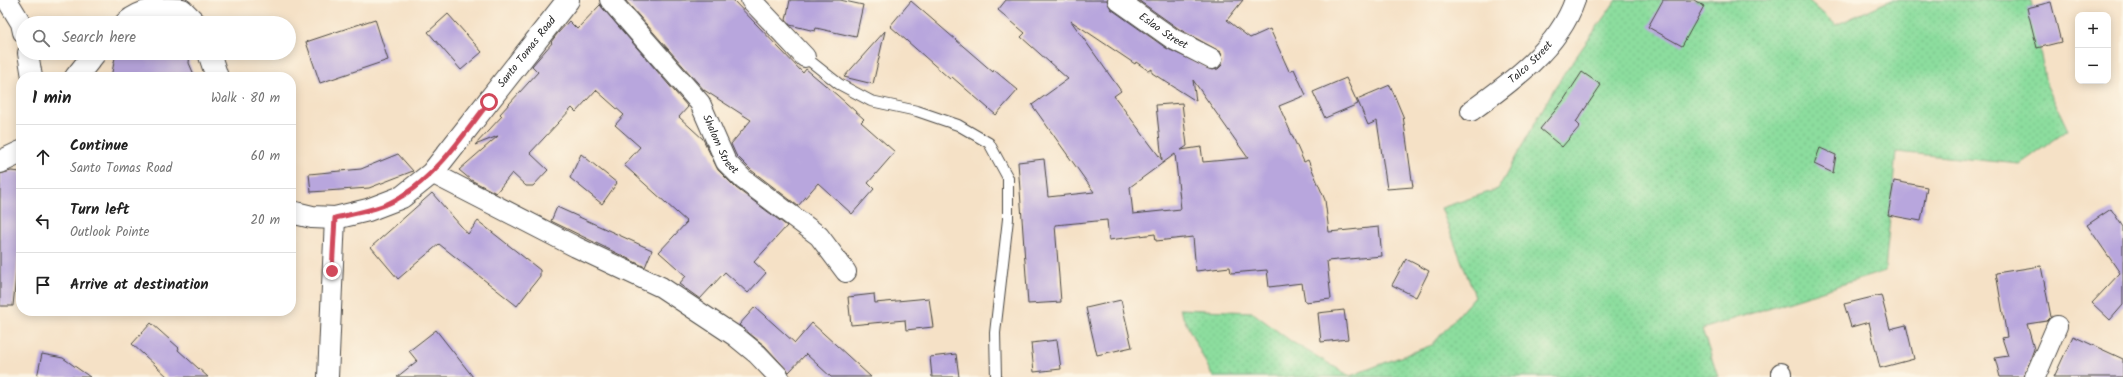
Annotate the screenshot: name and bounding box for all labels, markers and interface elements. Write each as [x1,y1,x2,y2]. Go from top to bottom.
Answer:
street label: Eslao Street [1135,8,1192,55]
street label: Santo Tomas Road [493,12,561,92]
map controls [2075,12,2111,84]
button: + [2075,12,2111,48]
search box [16,16,296,60]
text: Search here [62,26,136,50]
icon: search [30,27,52,49]
street label: Talco Street [1505,36,1558,89]
button: − [2075,48,2111,84]
text: 1 min [32,85,71,112]
text: Walk · 80 m [211,88,280,109]
route start [480,93,498,111]
street label: Shalom Street [697,112,743,179]
text: Continue [70,134,128,158]
icon: ahead [32,146,54,168]
text: 60 m [251,146,280,167]
text: Santo Tomas Road [70,158,172,179]
text: Turn left [70,198,130,222]
icon: left [32,210,54,232]
text: 20 m [250,210,280,231]
text: Outlook Pointe [70,222,149,243]
route end [323,262,341,280]
text: Arrive at destination [70,273,209,297]
icon: arrive [32,274,54,296]

